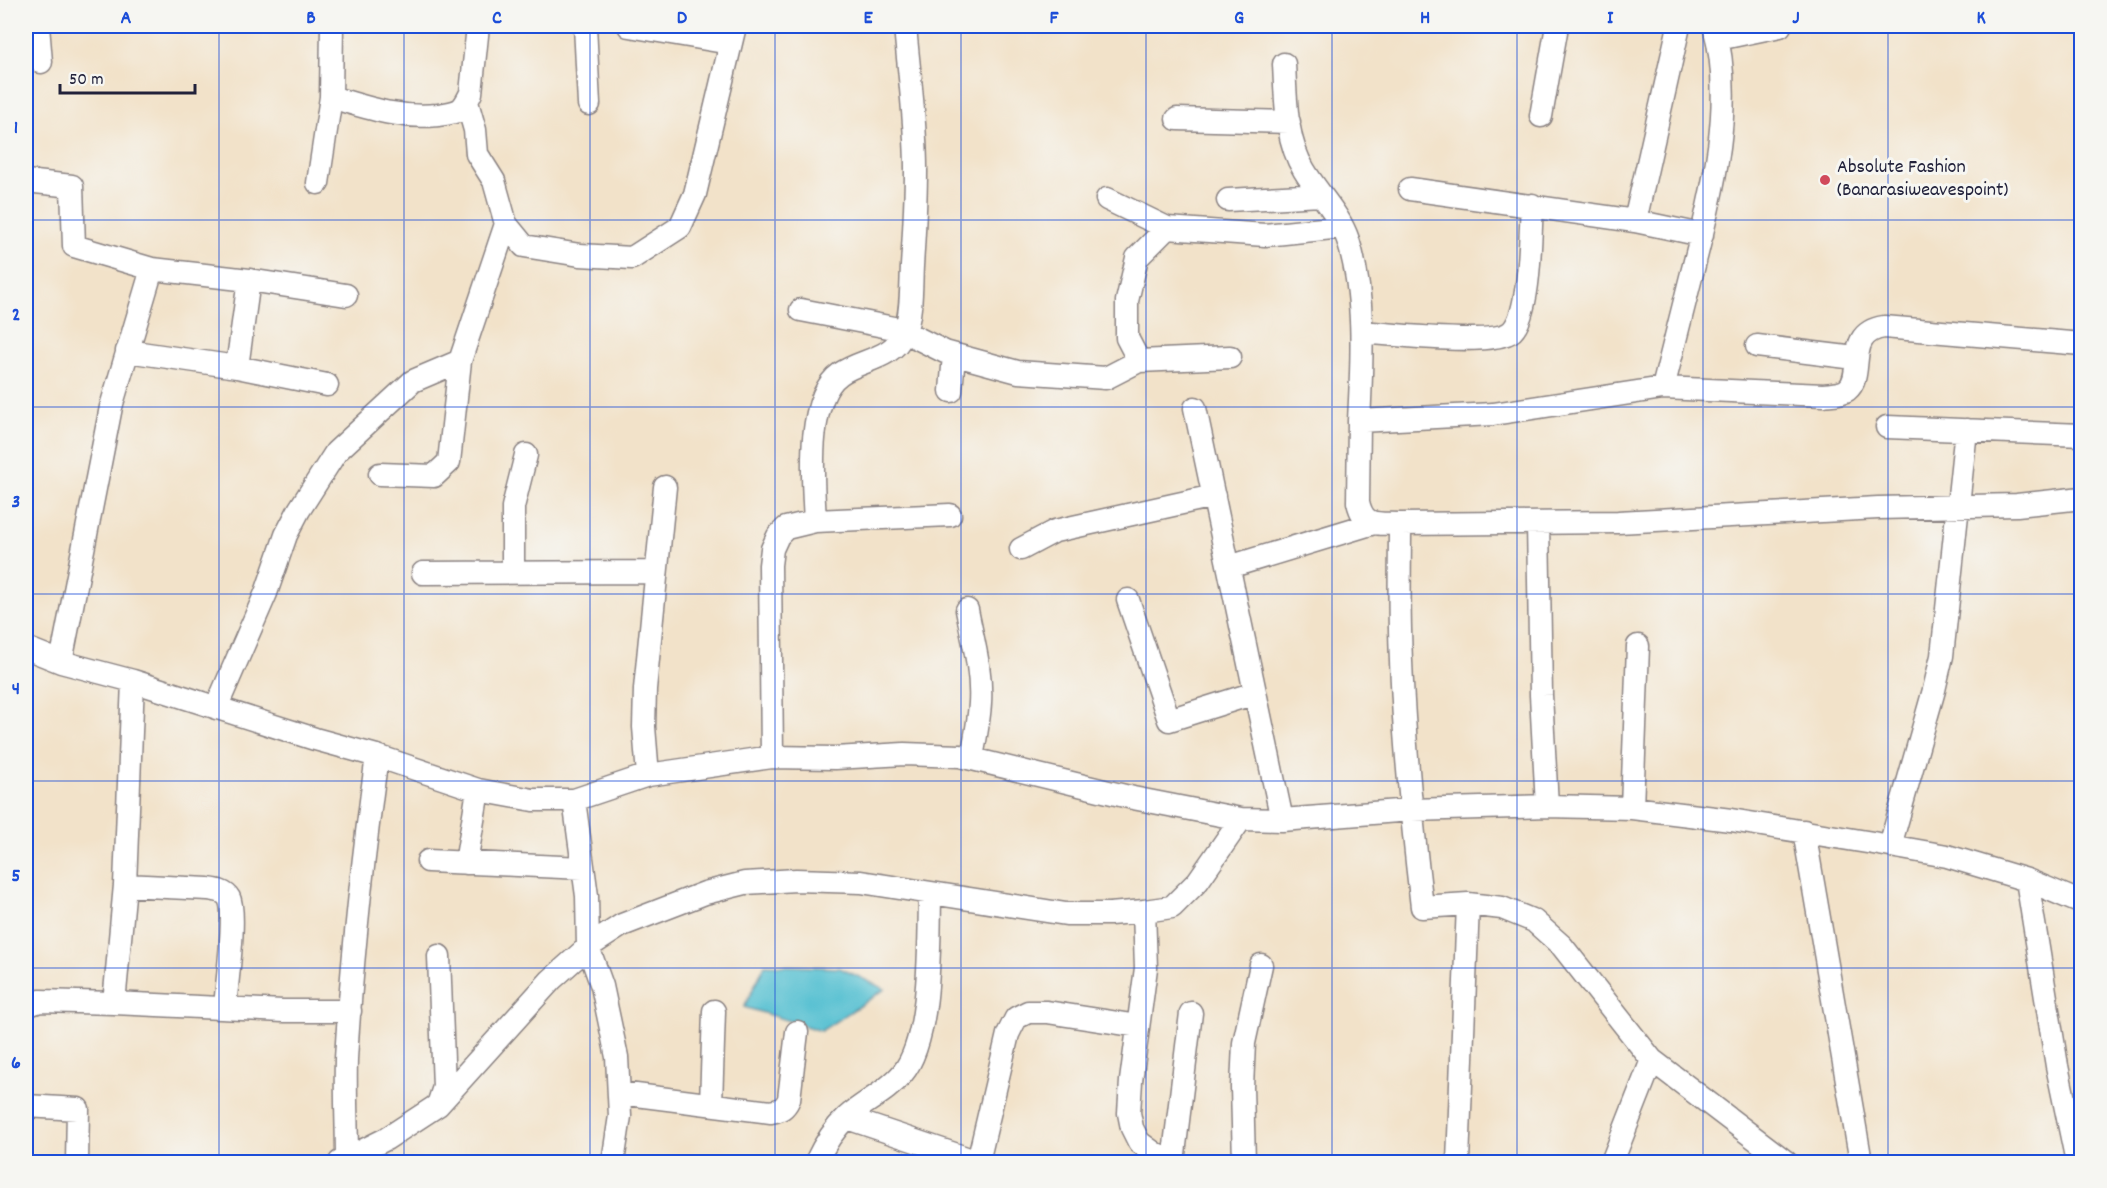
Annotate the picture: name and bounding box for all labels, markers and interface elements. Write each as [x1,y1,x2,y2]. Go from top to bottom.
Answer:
text: A [121,5,132,33]
text: B [306,5,316,33]
text: C [492,5,502,33]
text: D [677,5,688,33]
text: E [863,5,873,33]
text: F [1050,5,1060,33]
text: G [1234,5,1244,33]
text: H [1420,5,1430,33]
text: I [1607,5,1614,33]
text: J [1792,5,1800,33]
text: K [1976,5,1986,33]
scale bar [60,57,195,95]
text: 50 m [69,68,104,93]
text: 1 [14,115,18,143]
place label: Absolute Fashion (Banarasiweavespoint) [1837,154,2008,205]
marker: Absolute Fashion (Banarasiweavespoint) [1818,173,1832,187]
text: 2 [12,302,20,330]
text: 3 [12,489,20,517]
text: 4 [12,676,20,704]
text: 5 [11,863,21,891]
text: 6 [11,1050,21,1078]

